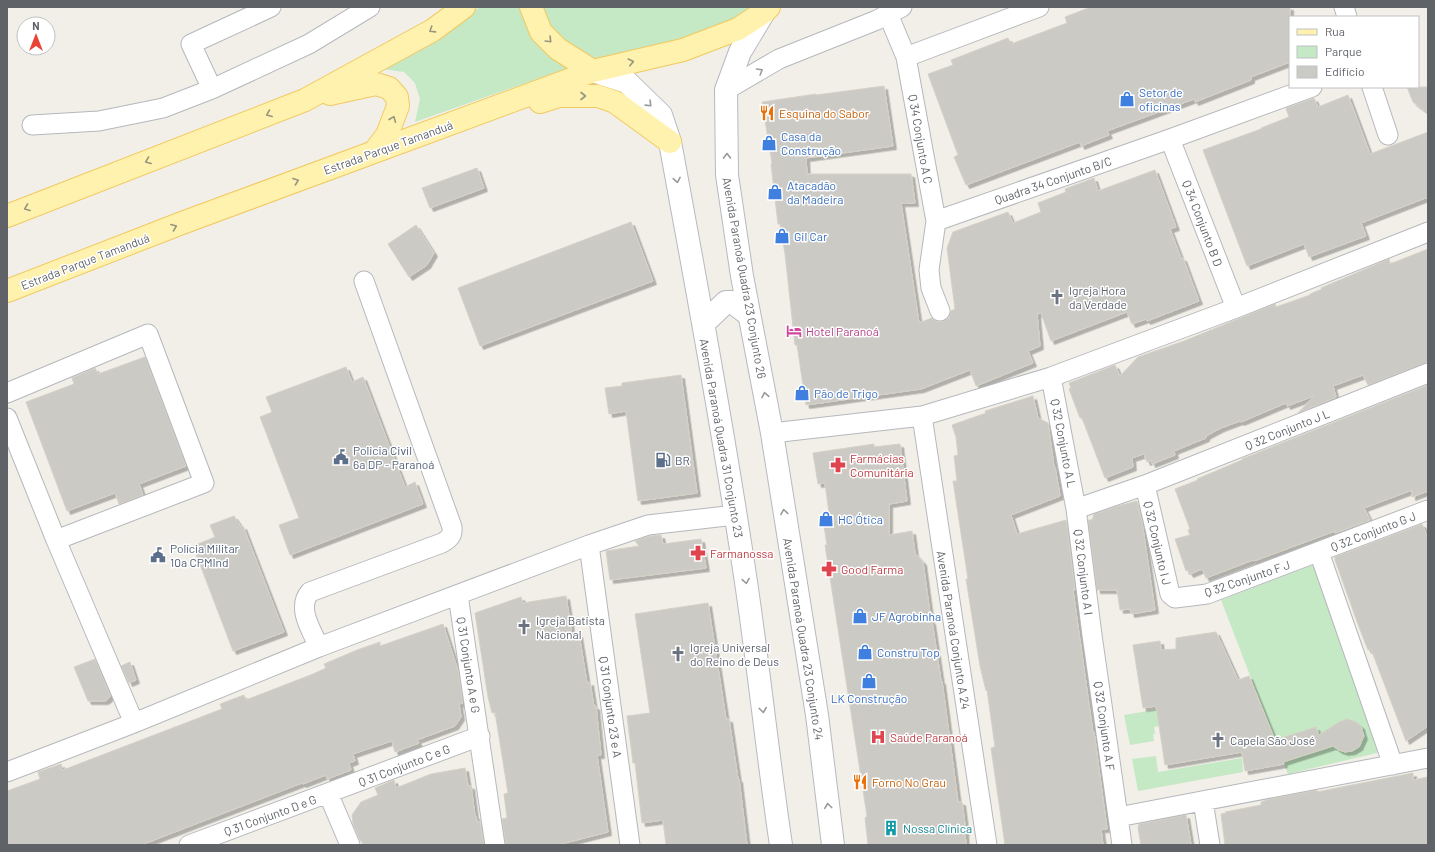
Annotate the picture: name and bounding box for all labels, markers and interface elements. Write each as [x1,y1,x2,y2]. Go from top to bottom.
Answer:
north arrow [16,16,56,56]
legend [1289,16,1419,88]
text: N [32,19,40,32]
text: Rua [1325,24,1345,38]
one-way arrow [429,25,436,33]
one-way arrow [544,36,552,43]
text: Parque [1325,44,1362,58]
one-way arrow [627,58,634,66]
text: Edifício [1325,64,1365,78]
one-way arrow [756,68,763,75]
place label: Setor de oficinas [1139,85,1183,113]
shop icon: Setor de oficinas [1118,90,1136,108]
one-way arrow [580,92,586,100]
street label: Q 34 Conjunto A C [906,93,936,185]
one-way arrow [644,99,652,106]
restaurant icon: Esquina do Sabor [758,104,776,122]
place label: Esquina do Sabor [779,106,870,120]
one-way arrow [266,110,273,118]
one-way arrow [389,115,397,122]
street label: Estrada Parque Tamanduá [321,117,455,177]
place label: Casa da Construção [781,129,841,157]
shop icon: Casa da Construção [760,134,778,152]
one-way arrow [722,153,731,159]
street label: Quadra 34 Conjunto B/C [993,153,1113,207]
one-way arrow [145,157,152,165]
street label: Avenida Paranoá Quadra 23 Conjunto 26 [720,176,770,380]
one-way arrow [672,177,680,183]
one-way arrow [292,178,299,186]
place label: Atacadão da Madeira [787,178,843,206]
street label: Q 34 Conjunto B D [1180,178,1226,268]
shop icon: Atacadão da Madeira [766,183,784,201]
one-way arrow [23,204,30,212]
one-way arrow [170,223,177,231]
shop icon: Gil Car [773,227,791,245]
place label: Gil Car [794,229,828,243]
street label: Estrada Parque Tamanduá [19,230,151,292]
place label: Igreja Hora da Verdade [1069,283,1127,311]
church icon: Igreja Hora da Verdade [1048,288,1066,306]
hotel icon: Hotel Paranoá [785,322,803,340]
place label: Hotel Paranoá [806,324,879,338]
street label: Avenida Paranoá Quadra 31 Conjunto 23 [698,337,746,539]
shop icon: Pão de Trigo [793,384,811,402]
place label: Pão de Trigo [814,386,878,400]
one-way arrow [761,392,769,398]
street label: Q 32 Conjunto A L [1049,397,1079,489]
street label: Q 32 Conjunto J L [1243,406,1331,452]
place label: Policia Civil 6a DP - Paranoá [353,443,434,471]
public building icon: Policia Civil 6a DP - Paranoá [332,448,350,466]
fuel station icon: BR [654,451,672,469]
place label: Farmácias Comunitária [850,451,914,479]
place label: BR [675,453,690,467]
pharmacy icon: Farmácias Comunitária [829,456,847,474]
street label: Q 32 Conjunto I J [1142,500,1174,586]
one-way arrow [781,508,789,515]
street label: Q 32 Conjunto G J [1328,508,1418,554]
shop icon: HC Ótica [817,510,835,528]
place label: HC Ótica [838,512,883,526]
street label: Q 32 Conjunto A I [1072,528,1096,616]
street label: Avenida Paranoá Quadra 23 Conjunto 24 [781,537,827,741]
place label: Polícia Militar 10a CPMInd [170,541,240,569]
pharmacy icon: Farmanossa [689,544,707,562]
public building icon: Polícia Militar 10a CPMInd [149,546,167,564]
place label: Farmanossa [710,546,773,560]
street label: Avenida Paranoá Conjunto A 24 [935,550,973,710]
street label: Q 32 Conjunto F J [1202,557,1292,599]
pharmacy icon: Good Farma [820,560,838,578]
place label: Good Farma [841,562,903,576]
one-way arrow [741,578,750,584]
shop icon: JF Agrobinha [851,607,869,625]
place label: JF Agrobinha [872,609,941,623]
place label: Igreja Batista Nacional [536,613,605,641]
street label: Q 31 Conjunto A e G [454,616,484,714]
church icon: Igreja Batista Nacional [515,618,533,636]
place label: Igreja Universal do Reino de Deus [690,640,779,668]
shop icon: Constru Top [856,643,874,661]
church icon: Igreja Universal do Reino de Deus [669,645,687,663]
place label: Constru Top [877,645,940,659]
street label: Q 31 Conjunto 23 e A [597,655,625,759]
shop icon: LK Construção [860,672,878,690]
street label: Q 32 Conjunto A F [1092,680,1118,772]
place label: LK Construção [831,691,907,705]
one-way arrow [758,707,767,713]
hospital icon: Saúde Paranoá [869,728,887,746]
place label: Saúde Paranoá [890,730,968,744]
church icon: Capela São José [1209,731,1227,749]
place label: Capela São José [1230,733,1315,747]
street label: Q 31 Conjunto C e G [356,741,452,789]
restaurant icon: Forno No Grau [851,773,869,791]
place label: Forno No Grau [872,775,946,789]
street label: Q 31 Conjunto D e G [222,792,318,838]
one-way arrow [824,803,833,809]
building icon: Nossa Clínica [882,819,900,837]
place label: Nossa Clínica [903,821,972,835]

